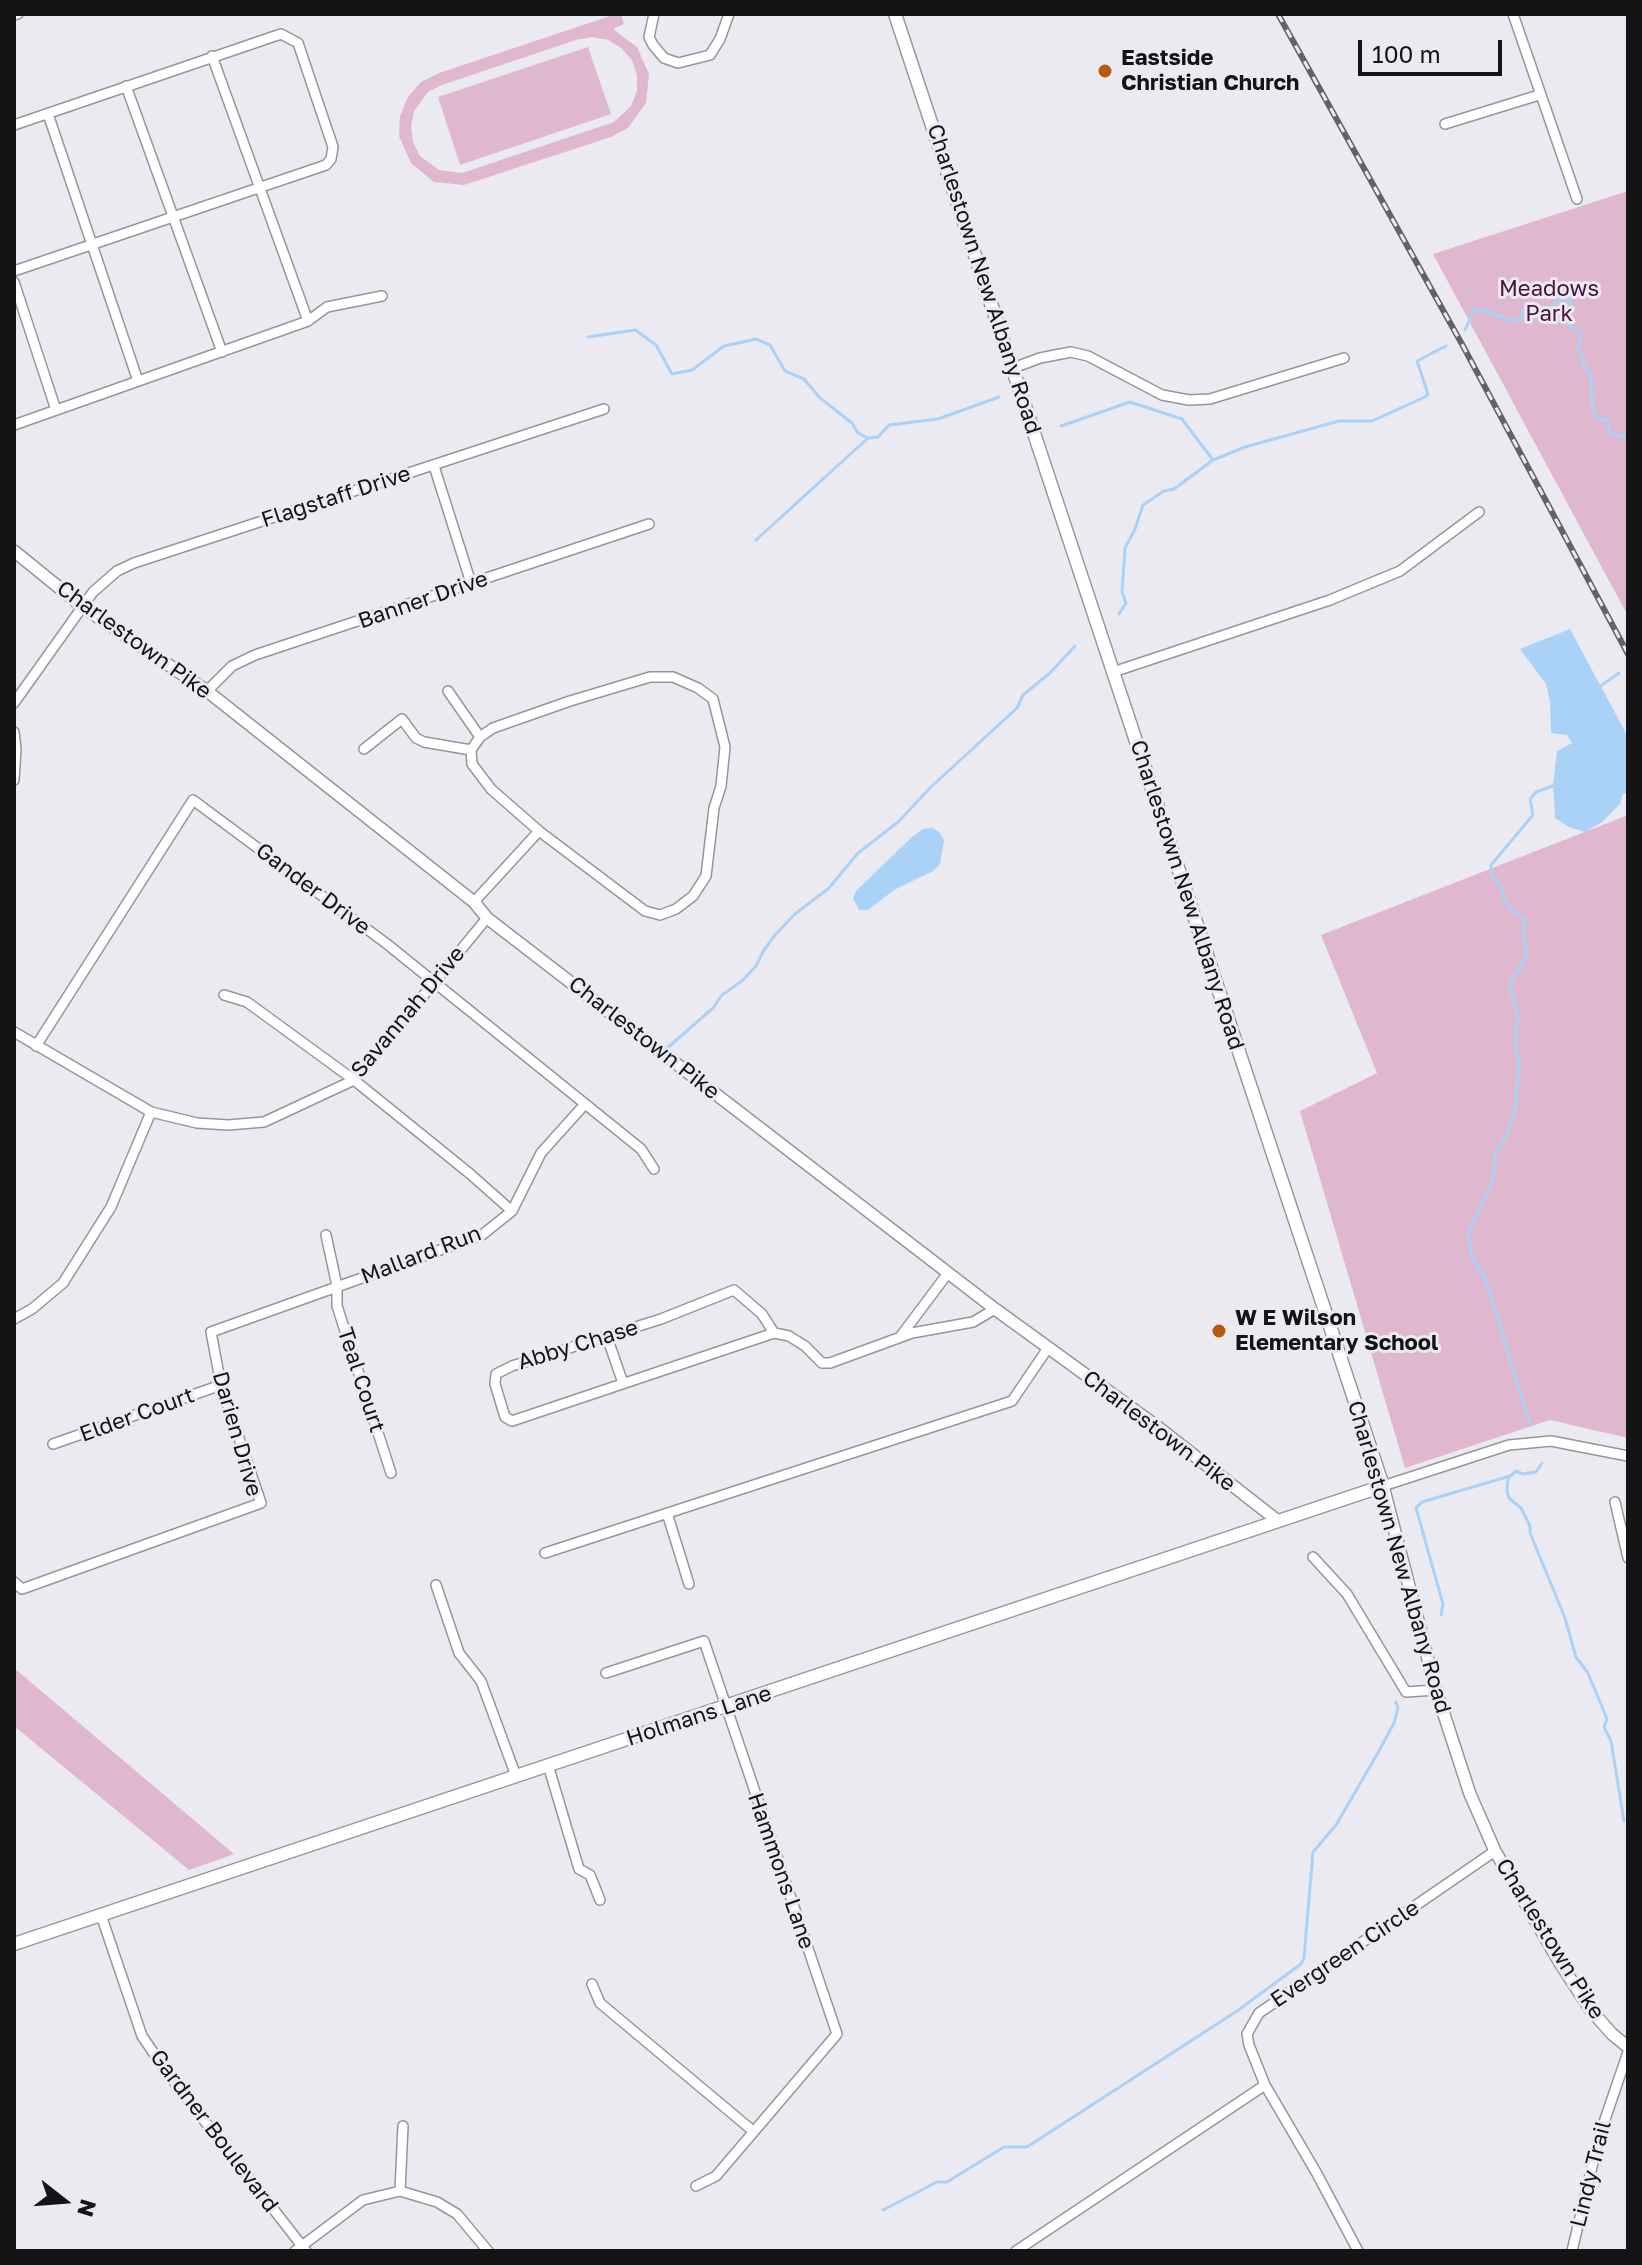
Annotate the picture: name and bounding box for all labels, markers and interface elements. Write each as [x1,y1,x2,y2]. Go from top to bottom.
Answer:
scale bar [1362,24,1506,74]
text: 100 m [1372,39,1441,68]
place label: Eastside Christian Church [1121,45,1299,96]
marker: Eastside Christian Church [1096,62,1114,80]
street label: Charlestown New Albany Road [921,121,1047,437]
park label: Meadows Park [1499,276,1599,328]
street label: Flagstaff Drive [258,460,414,534]
street label: Banner Drive [355,565,491,635]
street label: Charlestown Pike [52,575,216,705]
street label: Charlestown New Albany Road [1124,737,1250,1053]
street label: Gander Drive [251,837,375,941]
street label: Savannah Drive [345,941,471,1083]
street label: Charlestown Pike [563,971,725,1105]
street label: Mallard Run [357,1220,485,1290]
place label: W E Wilson Elementary School [1235,1305,1438,1356]
street label: Abby Chase [515,1314,641,1376]
marker: W E Wilson Elementary School [1210,1322,1228,1340]
street label: Teal Court [332,1324,390,1436]
street label: Charlestown Pike [1077,1365,1241,1497]
street label: Darien Drive [207,1369,267,1499]
street label: Elder Court [76,1382,198,1448]
street label: Charlestown New Albany Road [1342,1398,1456,1716]
street label: Holmans Lane [623,1680,775,1752]
street label: Hammons Lane [742,1789,820,1953]
street label: Charlestown Pike [1490,1854,1610,2024]
street label: Evergreen Circle [1266,1895,1424,2013]
street label: Gardner Boulevard [144,2045,284,2217]
street label: Lindy Trail [1565,2118,1617,2230]
north arrow [24,2161,104,2241]
text: N [72,2196,103,2220]

